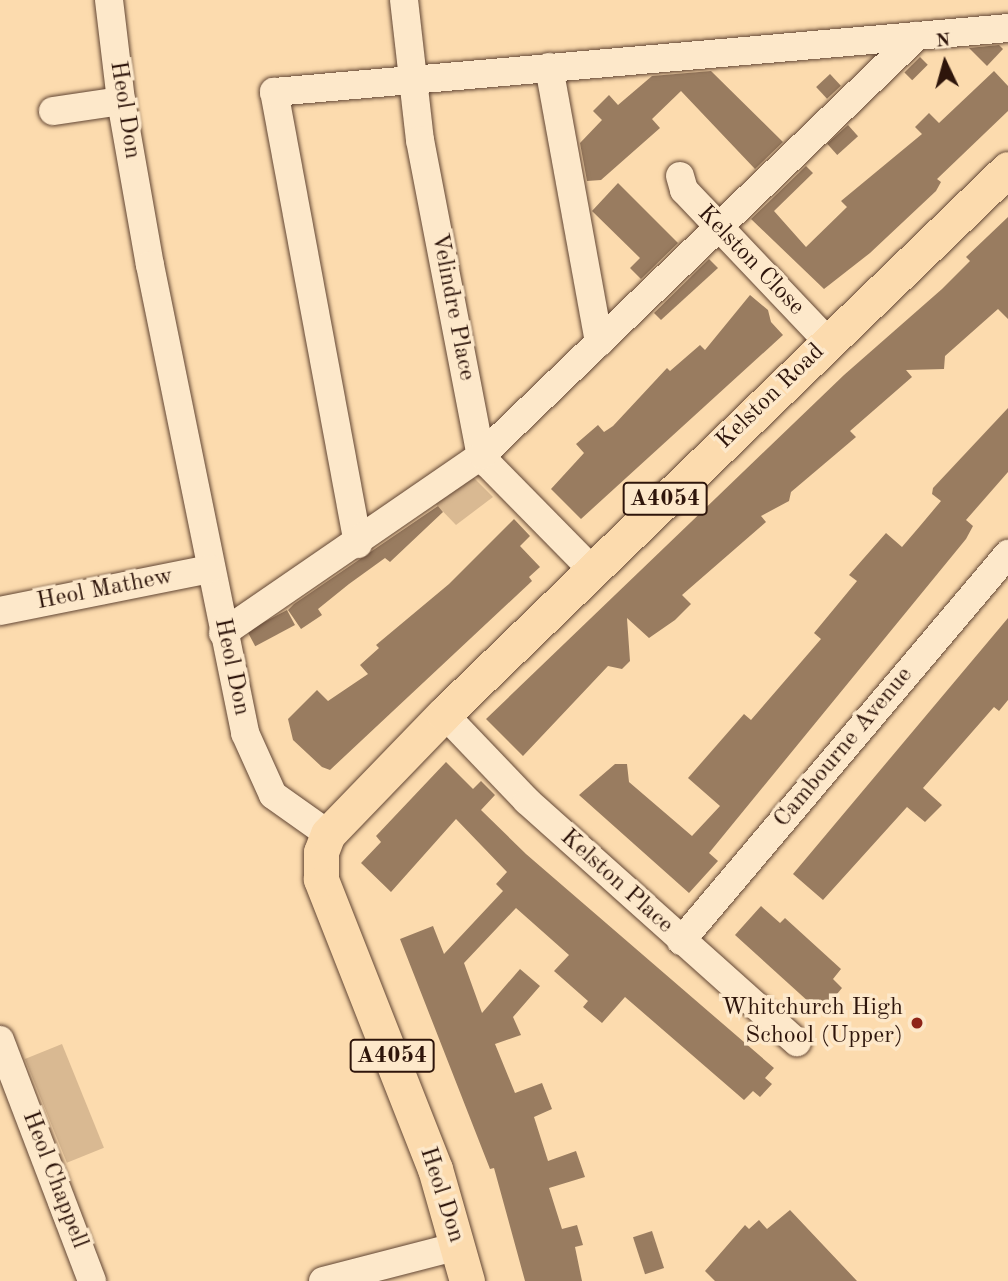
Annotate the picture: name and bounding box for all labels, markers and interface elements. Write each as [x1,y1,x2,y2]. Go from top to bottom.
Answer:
north arrow [910,28,980,98]
text: N [935,31,951,52]
street label: Heol Don [102,59,146,161]
street label: Kelston Close [690,200,810,322]
street label: Velindre Place [424,231,480,383]
street label: Kelston Road [711,338,831,456]
road number: A4054 [621,480,709,519]
street label: Heol Mathew [34,563,176,617]
street label: Heol Don [207,616,255,718]
street label: Cambourne Avenue [768,662,920,834]
street label: Kelston Place [554,824,678,940]
place label: Whitchurch High School (Upper) [722,995,903,1051]
marker: Whitchurch High School (Upper) [909,1015,925,1031]
road number: A4054 [348,1036,436,1076]
street label: Heol Chappell [15,1107,93,1253]
street label: Heol Don [412,1144,470,1246]

